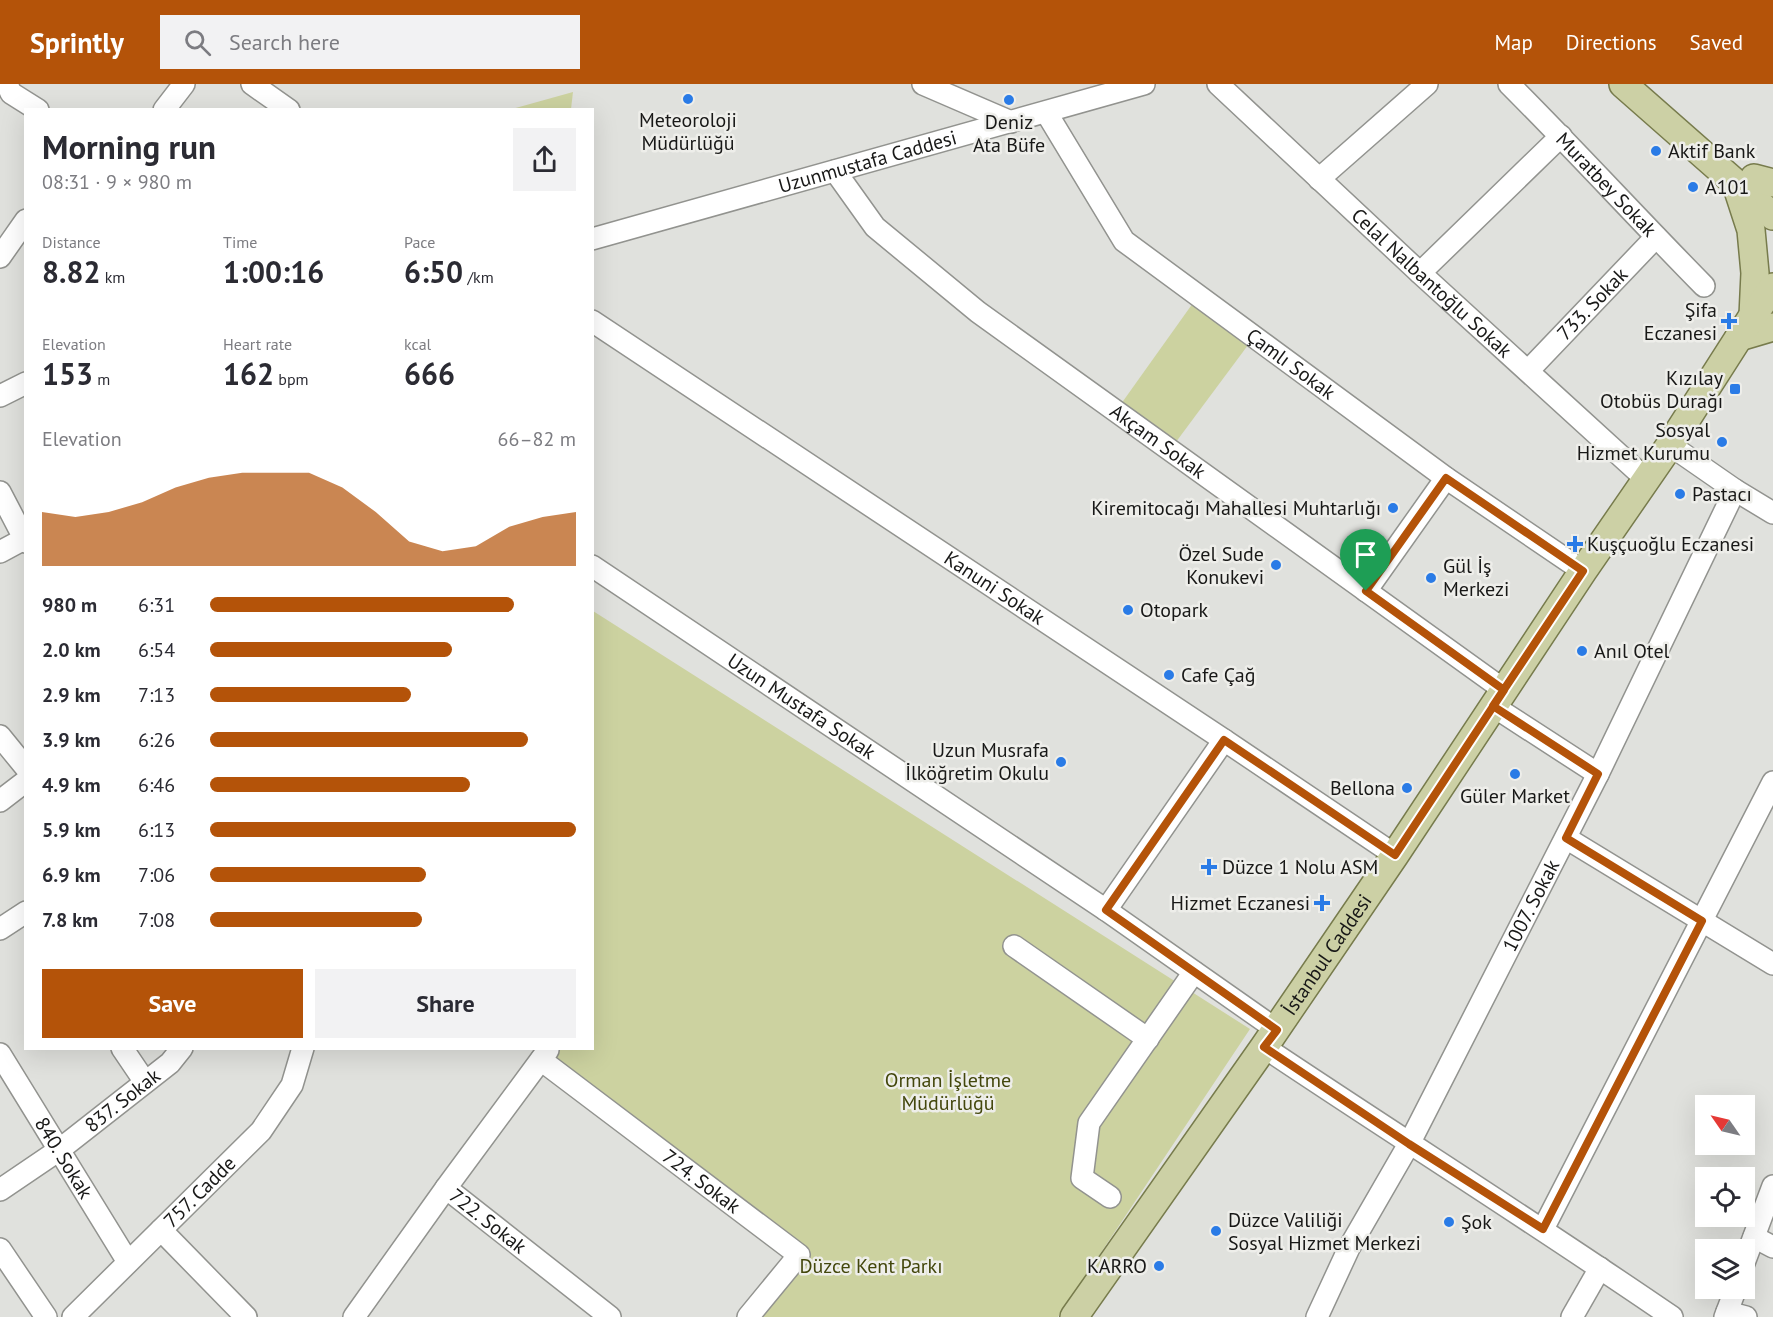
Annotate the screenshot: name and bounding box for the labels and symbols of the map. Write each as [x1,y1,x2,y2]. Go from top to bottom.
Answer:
marker: Meteoroloji Müdürlüğü [681,92,695,106]
marker: Deniz Ata Büfe [1002,93,1016,107]
place label: Meteoroloji Müdürlüğü [639,107,737,156]
place label: Deniz Ata Büfe [973,109,1045,158]
street label: Uzunmustafa Caddesi [775,124,959,199]
street label: Muratbey Sokak [1550,127,1663,243]
place label: Aktif Bank [1668,138,1756,164]
marker: Aktif Bank [1649,144,1663,158]
place label: A101 [1705,174,1749,200]
marker: A101 [1686,180,1700,194]
street label: Celal Nalbantoğlu Sokak [1346,203,1518,364]
street label: 733. Sokak [1551,261,1633,346]
place label: Şifa Eczanesi [1644,297,1717,346]
marker: Şifa Eczanesi [1722,314,1736,328]
street label: Çamlı Sokak [1241,322,1341,405]
place label: Kızılay Otobüs Durağı [1600,365,1724,414]
marker: Kızılay Otobüs Durağı [1728,382,1742,396]
street label: Akçam Sokak [1105,398,1211,485]
place label: Sosyal Hizmet Kurumu [1577,417,1710,466]
marker: Sosyal Hizmet Kurumu [1715,435,1729,449]
place label: Pastacı [1692,481,1752,507]
marker: Pastacı [1673,487,1687,501]
place label: Kiremitocağı Mahallesi Muhtarlığı [1091,495,1381,521]
marker: Kiremitocağı Mahallesi Muhtarlığı [1386,501,1400,515]
pin [1340,529,1391,591]
place label: Kuşçuoğlu Eczanesi [1587,531,1754,557]
marker: Kuşçuoğlu Eczanesi [1568,537,1582,551]
place label: Özel Sude Konukevi [1179,541,1264,590]
street label: Kanuni Sokak [939,545,1050,631]
place label: Gül İş Merkezi [1443,553,1509,602]
marker: Özel Sude Konukevi [1269,558,1283,572]
marker: Gül İş Merkezi [1424,571,1438,585]
place label: Otopark [1140,597,1209,623]
marker: Otopark [1121,603,1135,617]
place label: Anıl Otel [1594,638,1670,664]
marker: Anıl Otel [1575,644,1589,658]
street label: Uzun Mustafa Sokak [722,647,881,765]
place label: Cafe Çağ [1181,662,1255,688]
marker: Cafe Çağ [1162,668,1176,682]
place label: Uzun Musrafa İlköğretim Okulu [905,737,1049,786]
marker: Uzun Musrafa İlköğretim Okulu [1054,755,1068,769]
marker: Güler Market [1508,767,1522,781]
place label: Bellona [1330,775,1395,801]
marker: Bellona [1400,781,1414,795]
place label: Güler Market [1460,783,1570,809]
place label: Düzce 1 Nolu ASM [1222,854,1378,880]
street label: 1007. Sokak [1497,855,1565,956]
marker: Düzce 1 Nolu ASM [1200,858,1218,876]
street label: İstanbul Caddesi [1277,889,1378,1020]
place label: Hizmet Eczanesi [1171,890,1310,916]
marker: Hizmet Eczanesi [1315,896,1329,910]
street label: 837. Sokak [79,1062,166,1138]
park label: Orman İşletme Müdürlüğü [885,1067,1011,1116]
north arrow [1695,1095,1755,1155]
street label: 840. Sokak [29,1112,99,1204]
street label: 724. Sokak [657,1143,746,1219]
street label: 757. Cadde [158,1150,241,1233]
street label: 722. Sokak [444,1183,532,1260]
place label: Düzce Valiliği Sosyal Hizmet Merkezi [1228,1207,1421,1256]
place label: Şok [1461,1209,1492,1235]
marker: Şok [1442,1215,1456,1229]
marker: Düzce Valiliği Sosyal Hizmet Merkezi [1209,1224,1223,1238]
park label: Düzce Kent Parkı [799,1253,943,1279]
place label: KARRO [1087,1253,1147,1279]
marker: KARRO [1152,1259,1166,1273]

